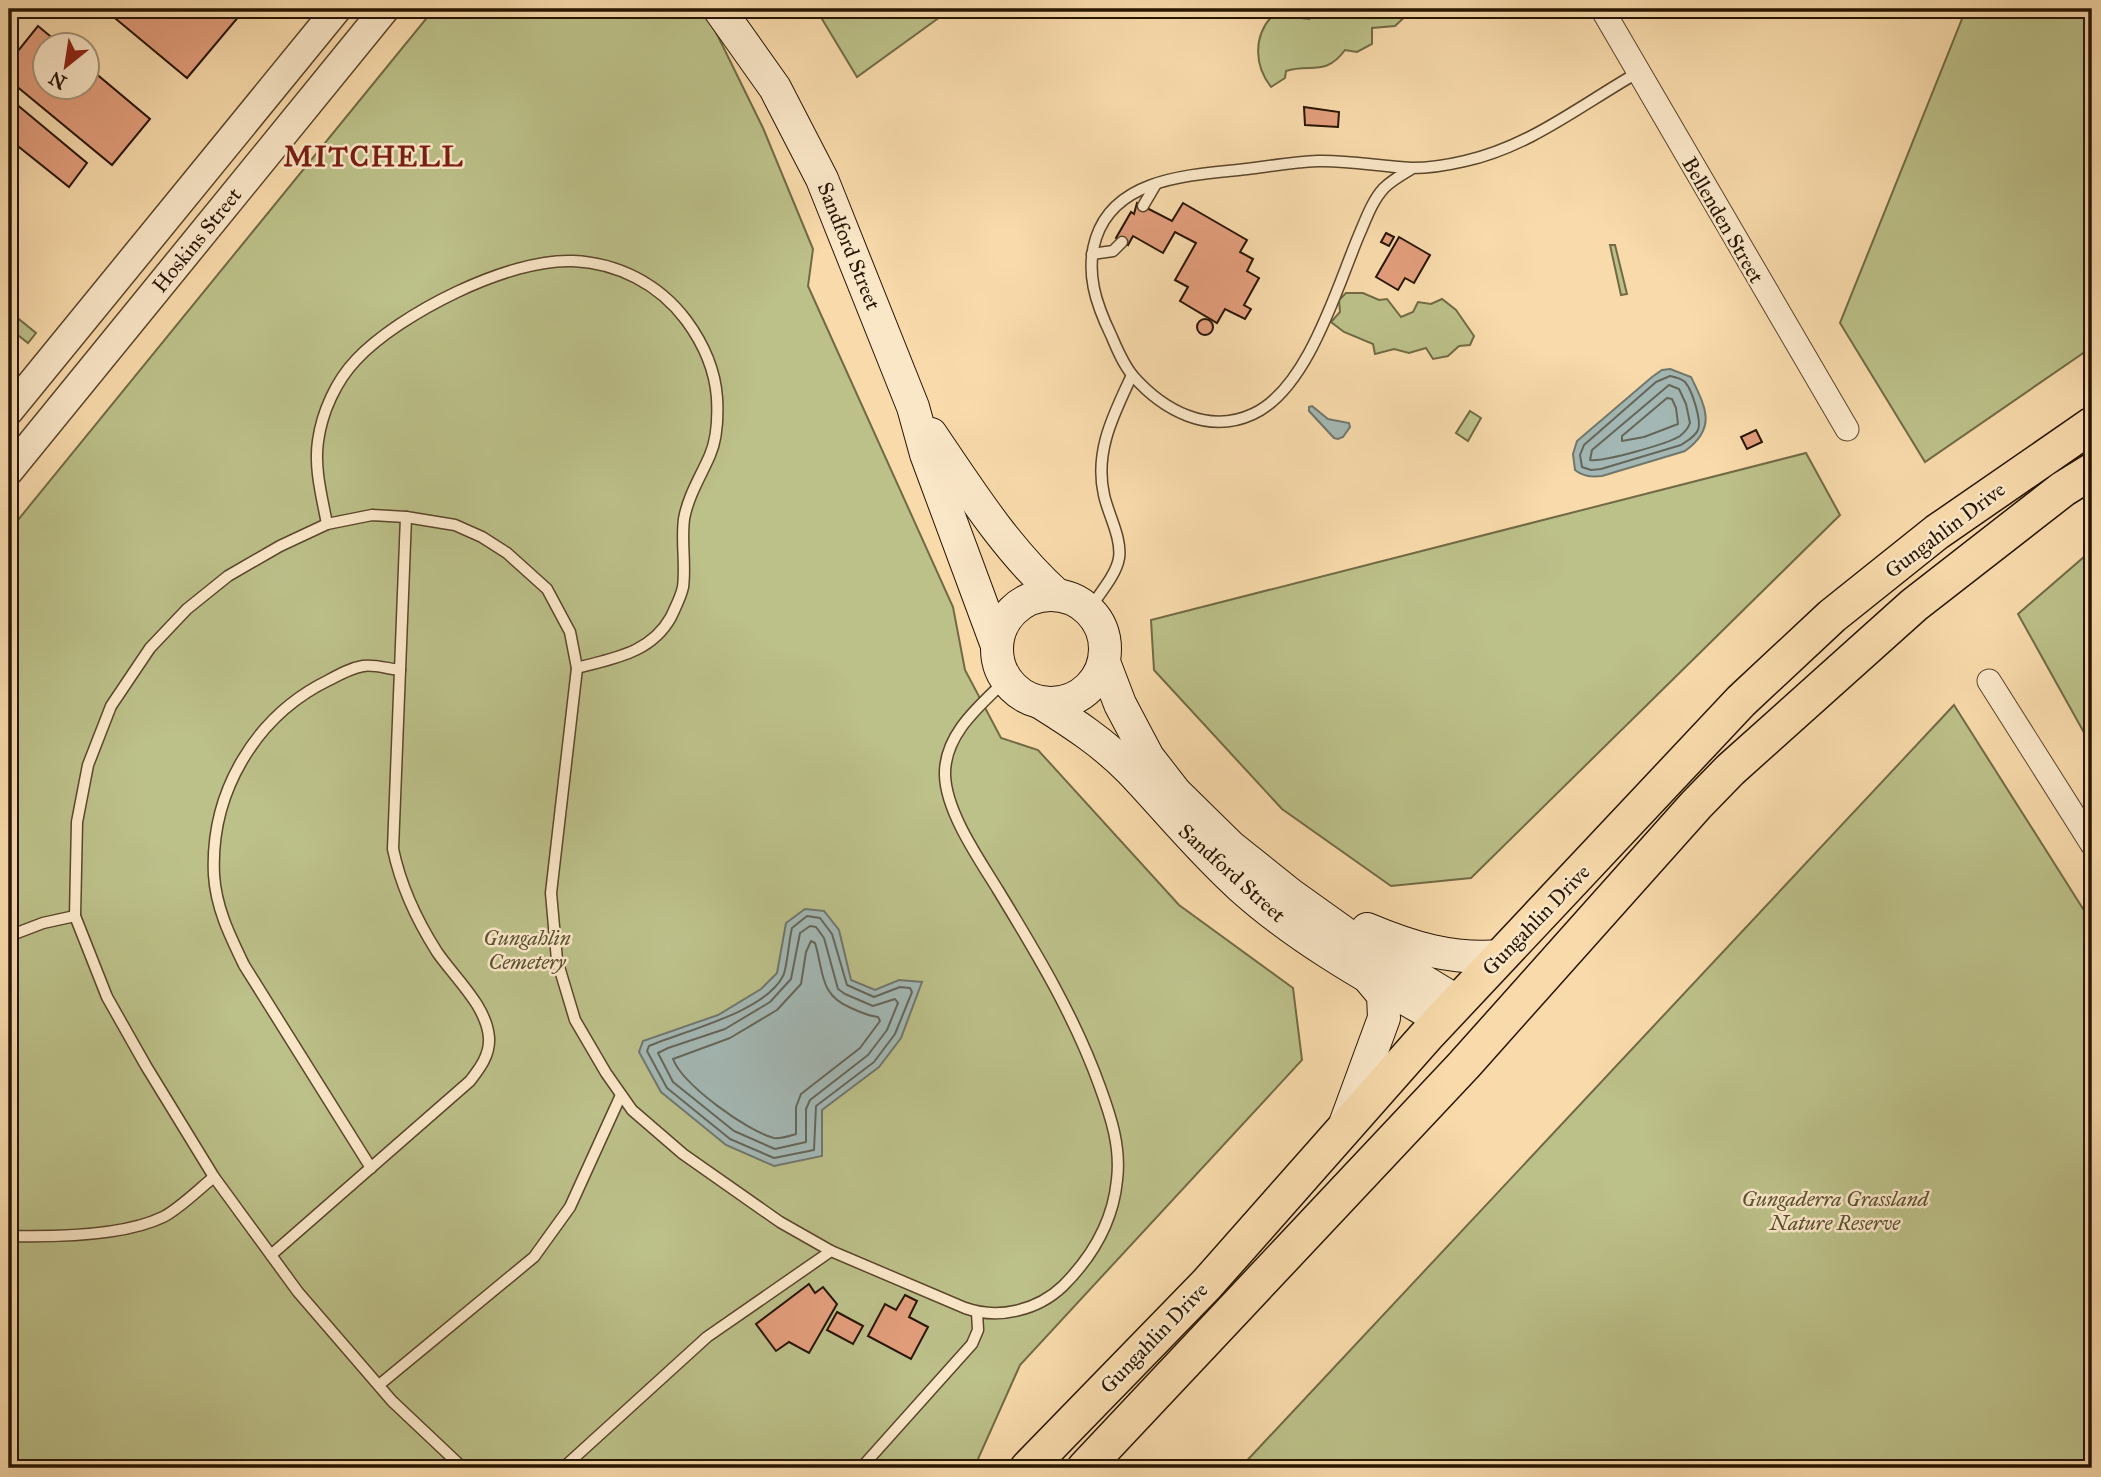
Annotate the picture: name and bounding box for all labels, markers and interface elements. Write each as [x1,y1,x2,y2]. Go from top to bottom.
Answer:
north arrow [32,32,102,102]
text: N [45,66,70,94]
district label: MITCHELL [284,139,464,174]
street label: Bellenden Street [1676,152,1770,288]
street label: Sandford Street [812,178,887,314]
street label: Hoskins Street [147,182,248,298]
street label: Gungahlin Drive [1880,476,2011,584]
street label: Sandford Street [1173,818,1291,928]
street label: Gungahlin Drive [1477,859,1596,981]
park label: Gungahlin Cemetery [483,925,571,975]
park label: Gungaderra Grassland Nature Reserve [1741,1186,1931,1236]
street label: Gungahlin Drive [1095,1277,1214,1399]

